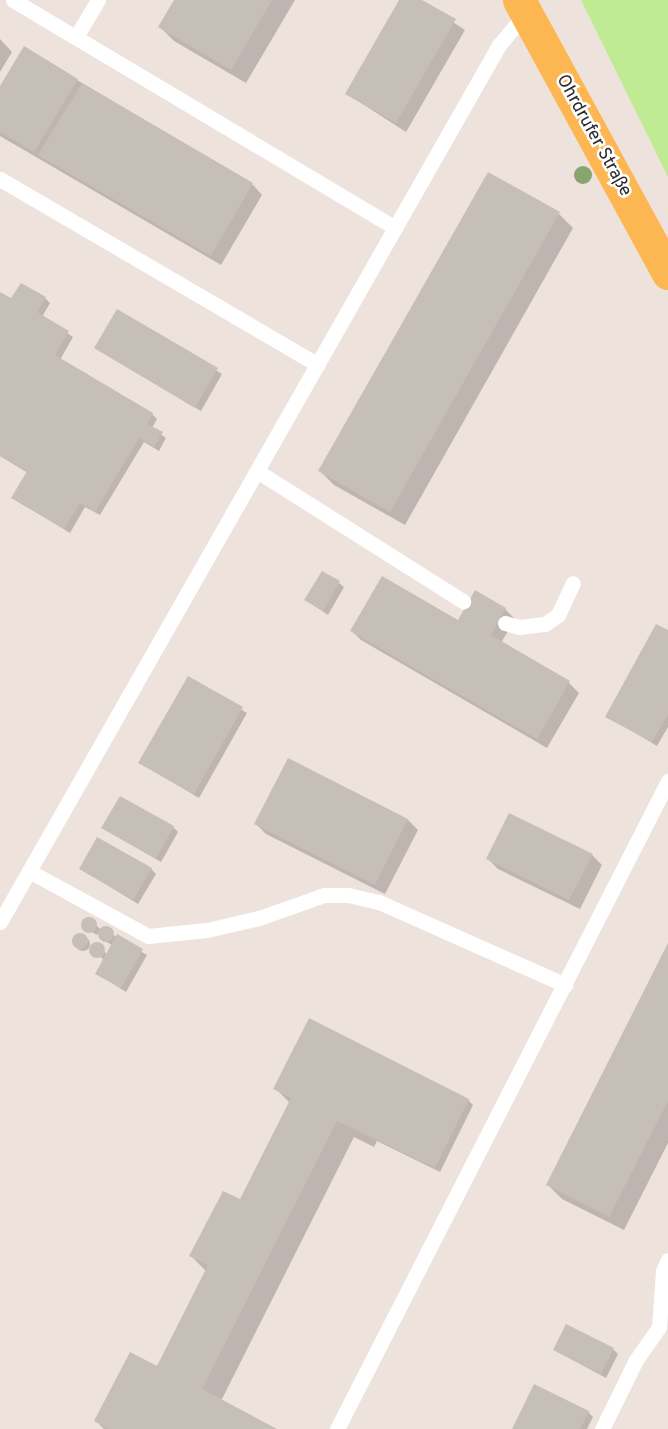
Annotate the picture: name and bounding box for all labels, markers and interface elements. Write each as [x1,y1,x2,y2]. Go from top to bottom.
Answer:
street label: Ohrdrufer Straße [551,71,635,201]

